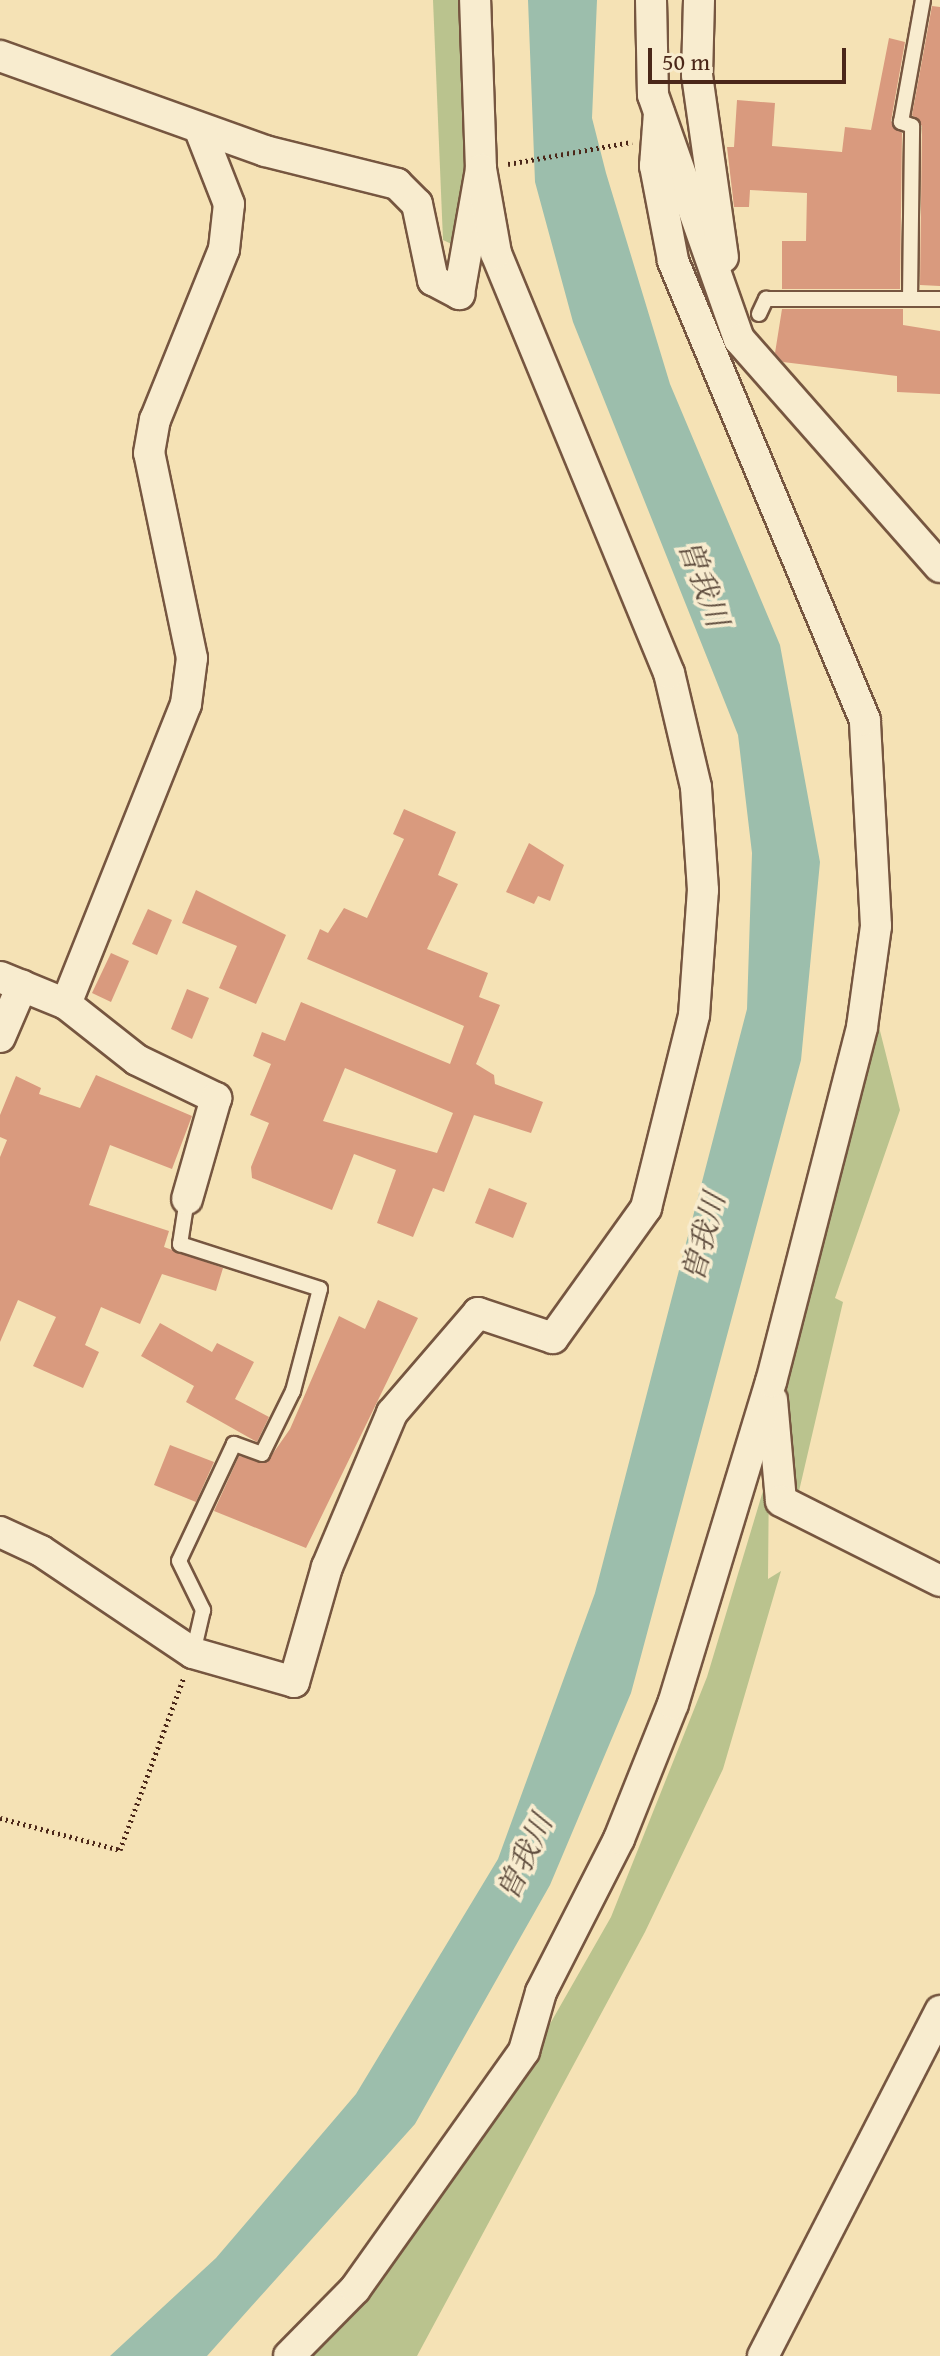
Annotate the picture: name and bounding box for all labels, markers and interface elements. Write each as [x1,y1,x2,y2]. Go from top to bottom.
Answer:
scale bar [652,32,850,82]
text: 50 m [662,44,710,79]
water label: 曽我川 [672,535,736,631]
water label: 曽我川 [674,1189,732,1285]
water label: 曽我川 [489,1809,559,1905]

